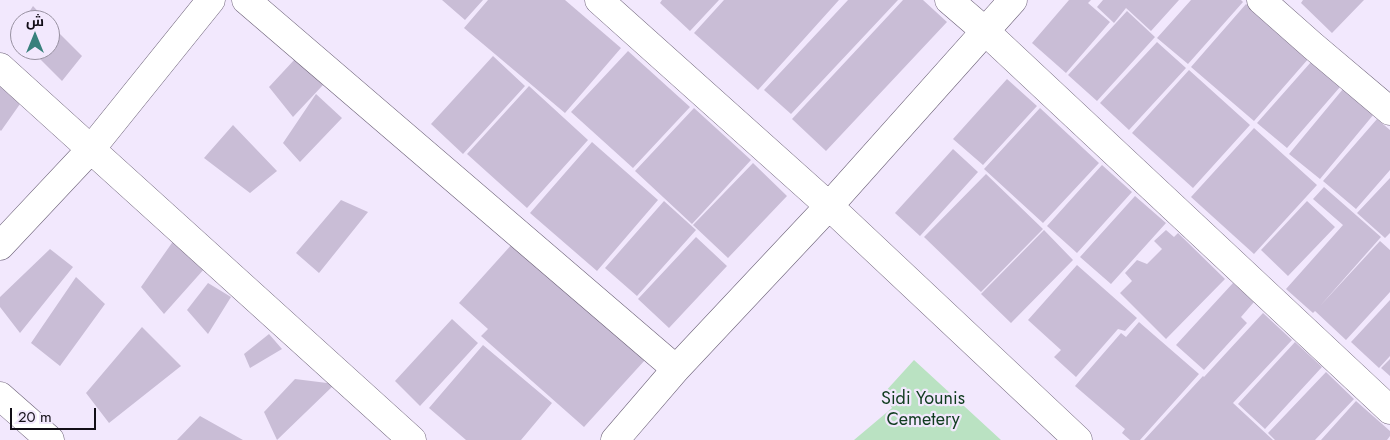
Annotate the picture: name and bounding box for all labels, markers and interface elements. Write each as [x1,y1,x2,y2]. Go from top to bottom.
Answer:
north arrow [10,10,60,60]
text: ش [26,11,44,31]
park label: Sidi Younis Cemetery [881,389,965,432]
scale bar [12,398,99,430]
text: 20 m [18,406,52,428]

